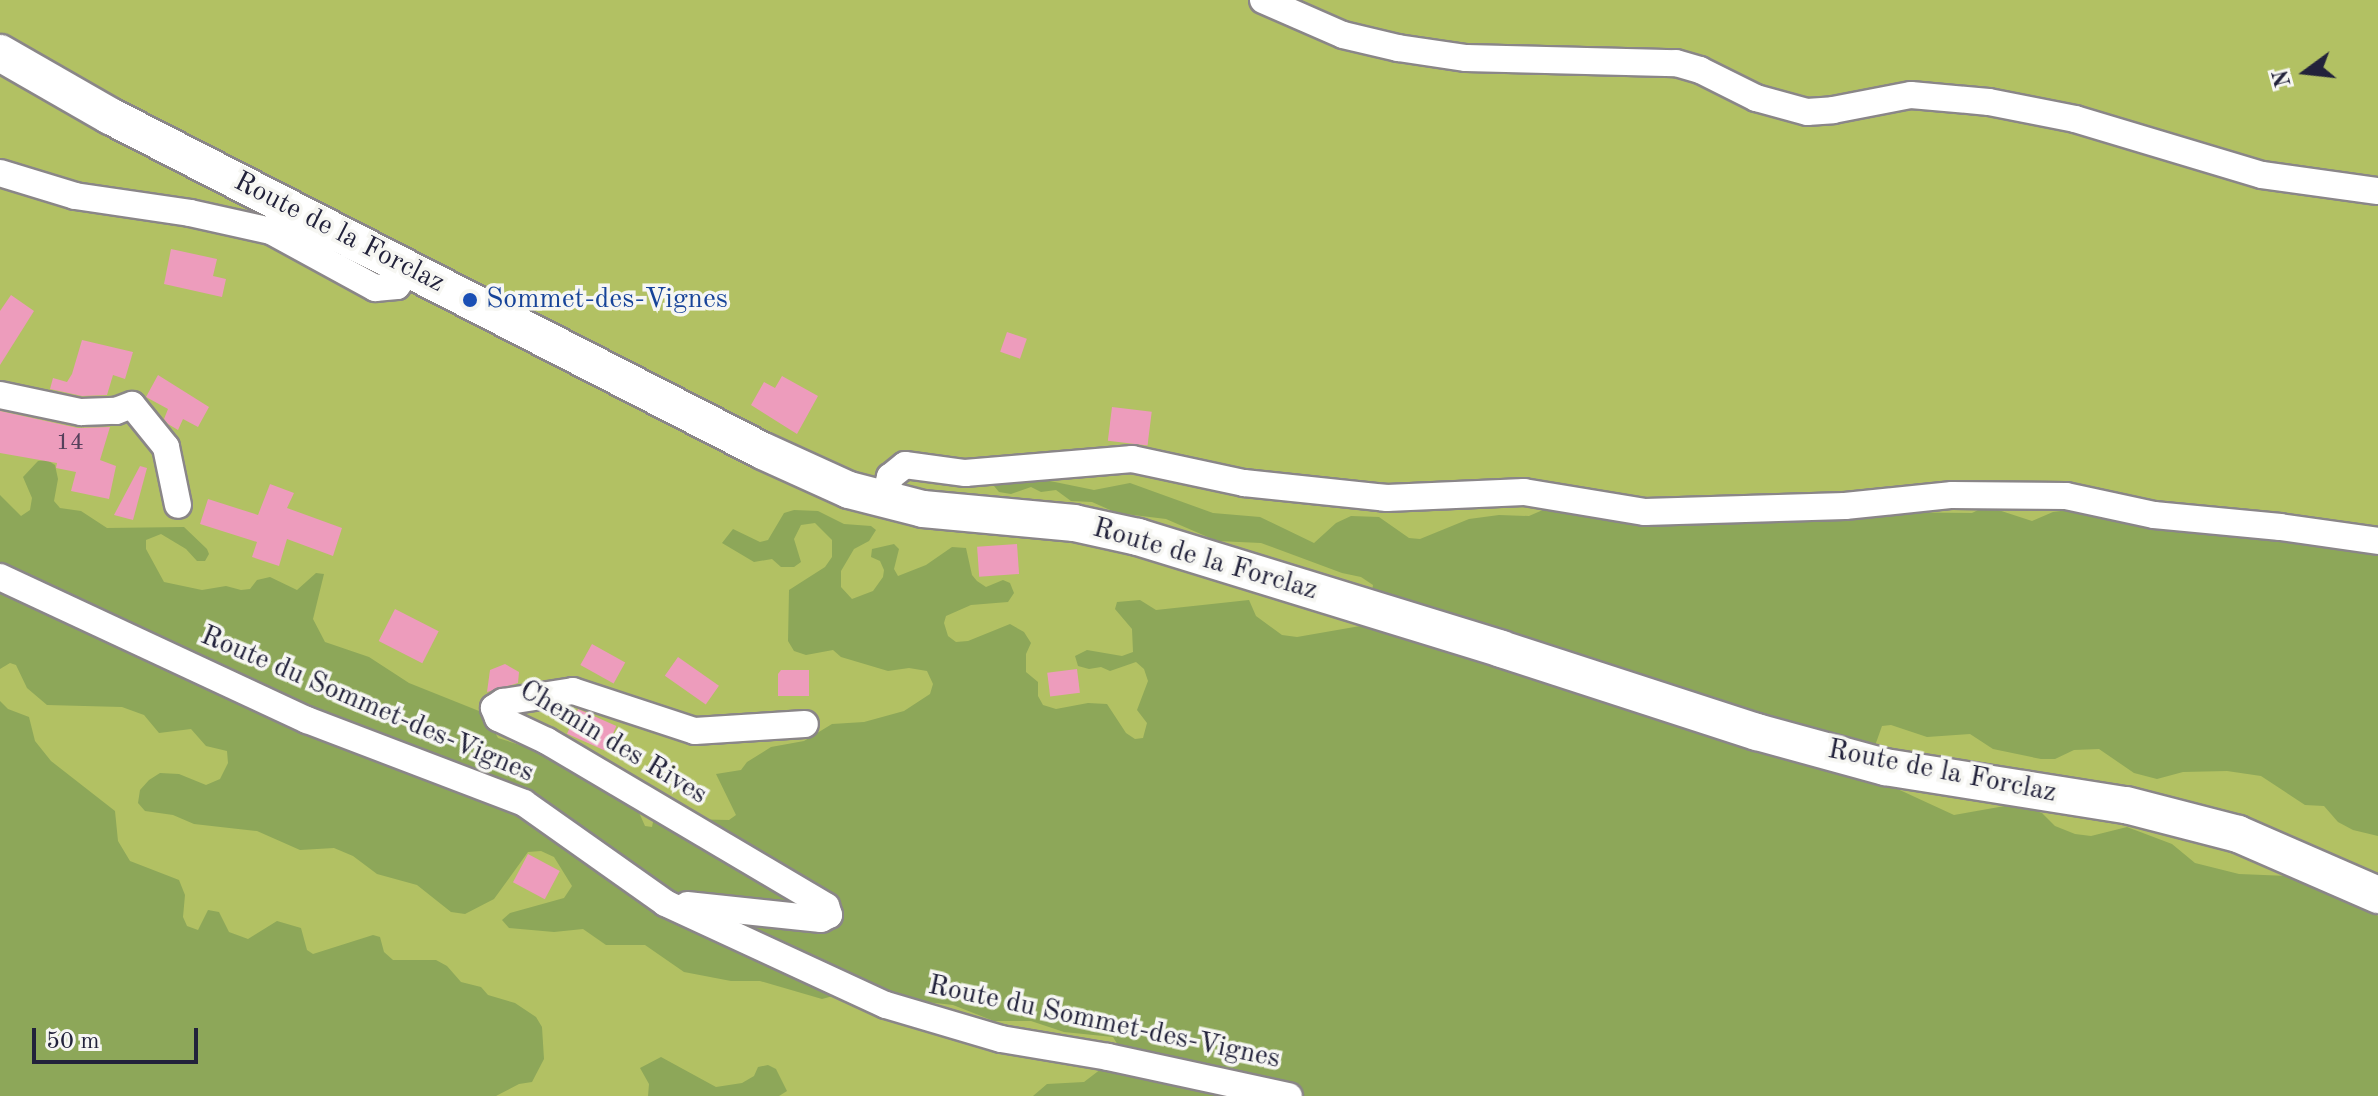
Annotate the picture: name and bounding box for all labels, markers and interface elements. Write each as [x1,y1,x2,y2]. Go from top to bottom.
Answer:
north arrow [2266,32,2346,112]
text: N [2270,67,2296,89]
street label: Route de la Forclaz [228,165,450,301]
place label: Sommet-des-Vignes [486,283,728,317]
marker: Sommet-des-Vignes [461,291,479,309]
house number: 14 [56,430,84,458]
street label: Route de la Forclaz [1089,512,1321,608]
street label: Route du Sommet-des-Vignes [195,619,539,791]
street label: Chemin des Rives [513,674,713,812]
street label: Route de la Forclaz [1825,733,2059,811]
street label: Route du Sommet-des-Vignes [925,969,1283,1077]
scale bar [36,1012,202,1062]
text: 50 m [46,1030,100,1054]

